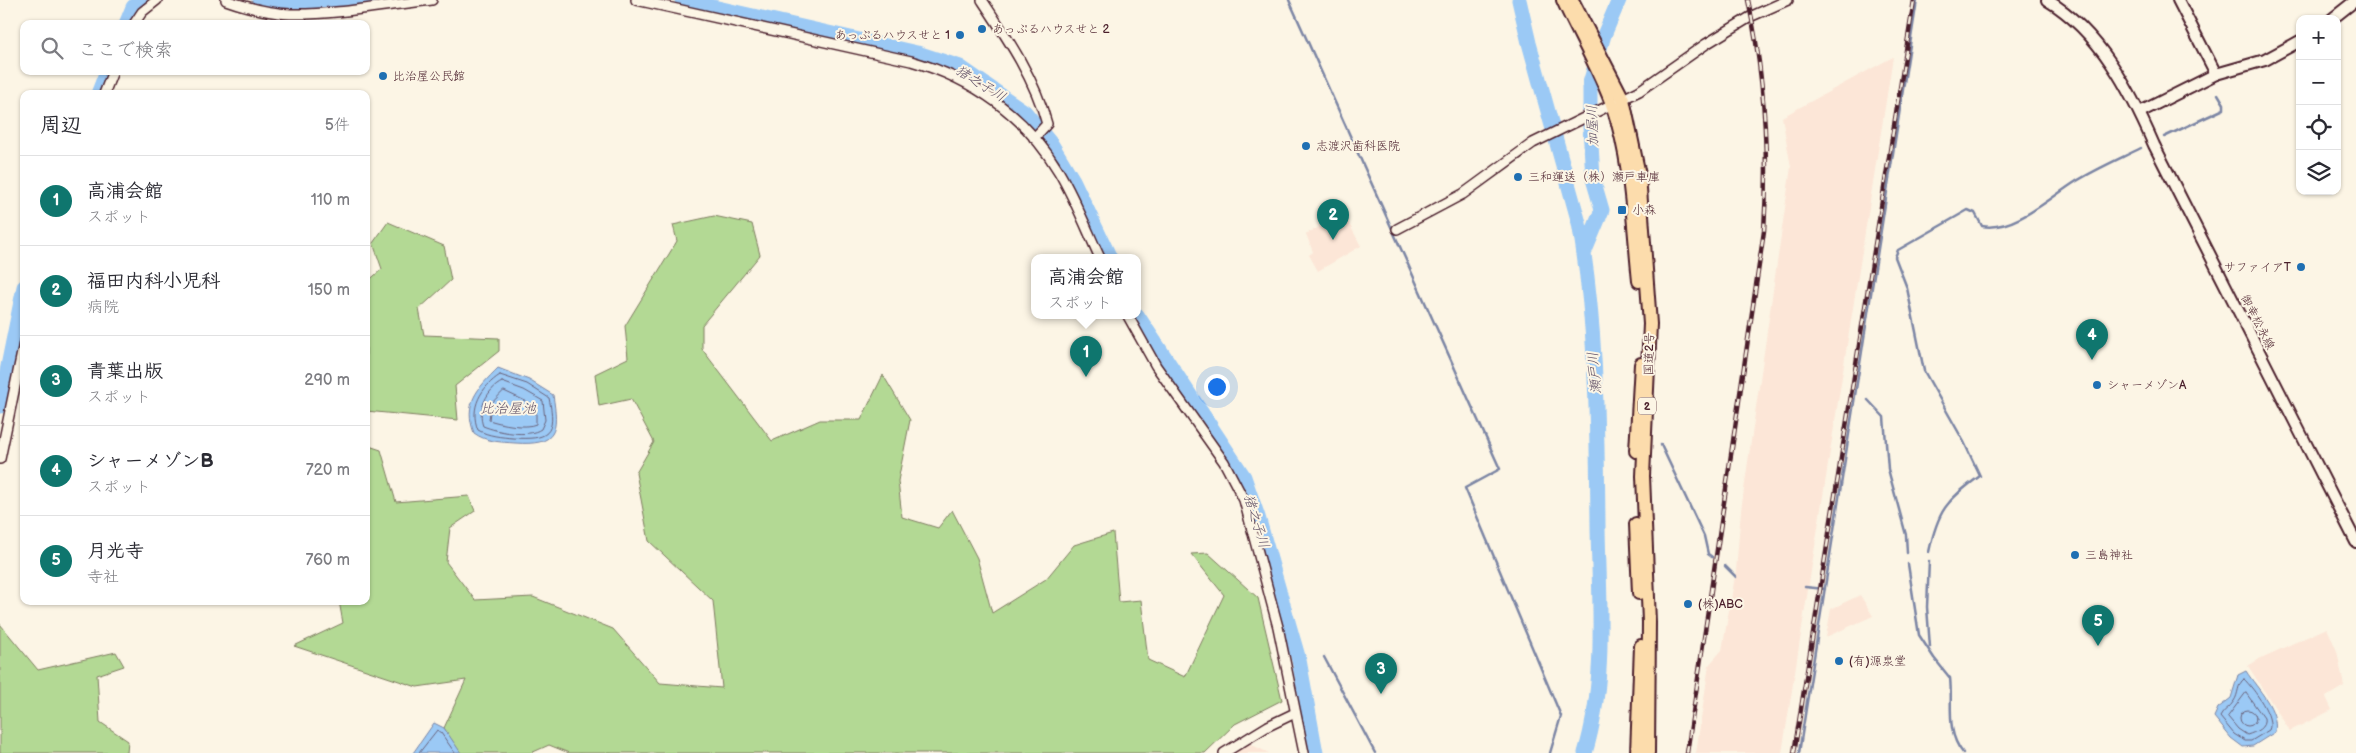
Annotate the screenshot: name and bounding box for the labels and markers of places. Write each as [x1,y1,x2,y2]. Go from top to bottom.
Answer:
place label: あっぷるハウスせと 2 [992,22,1110,37]
marker: あっぷるハウスせと 2 [976,23,988,35]
place label: あっぷるハウスせと 1 [835,28,950,43]
marker: あっぷるハウスせと 1 [954,29,966,41]
place label: 比治屋公民館 [393,69,465,84]
marker: 比治屋公民館 [377,70,389,82]
place label: 志渡沢歯科医院 [1316,139,1400,154]
marker: 志渡沢歯科医院 [1300,140,1312,152]
place label: 三和運送（株）瀬戸車庫 [1528,170,1660,185]
marker: 三和運送（株）瀬戸車庫 [1512,171,1524,183]
pin: 2 [1317,199,1349,240]
place label: 小森 [1632,203,1656,218]
marker: 小森 [1616,204,1628,216]
place label: サファイアT [2224,260,2292,275]
marker: サファイアT [2295,261,2307,273]
pin: 4 [2076,319,2108,360]
pin: 1 [1070,336,1102,377]
place label: シャーメゾンA [2107,378,2187,393]
marker: シャーメゾンA [2091,379,2103,391]
place label: 三島神社 [2085,548,2133,563]
marker: 三島神社 [2069,549,2081,561]
place label: (株)ABC [1698,597,1743,612]
marker: (株)ABC [1682,598,1694,610]
pin: 5 [2082,605,2114,646]
pin: 3 [1365,653,1397,694]
place label: (有)源泉堂 [1849,654,1906,669]
marker: (有)源泉堂 [1833,655,1845,667]

